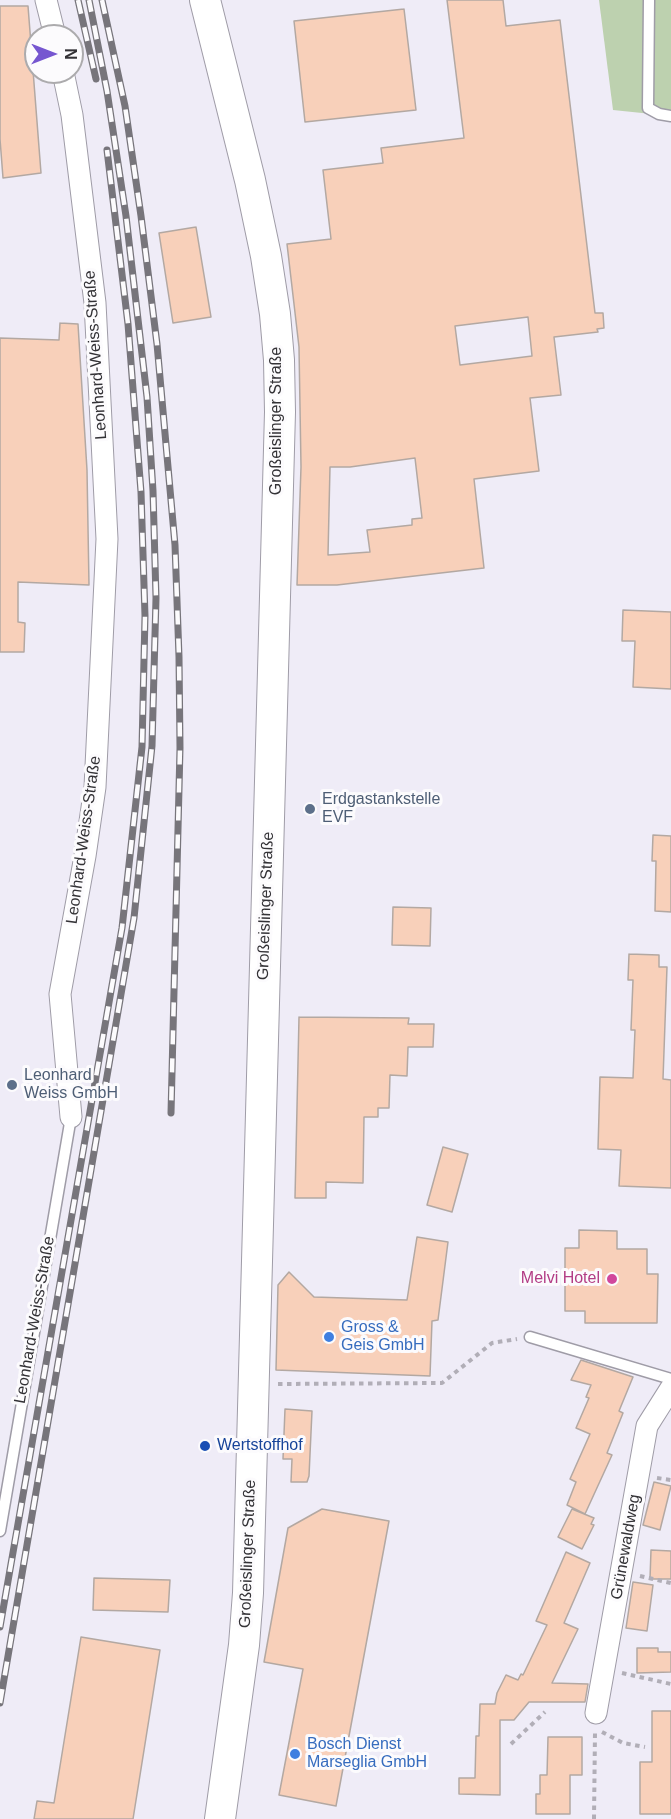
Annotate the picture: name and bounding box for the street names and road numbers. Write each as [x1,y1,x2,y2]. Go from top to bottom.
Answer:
street label: Leonhard-Weiss-Straße [81,270,111,440]
street label: Großeislinger Straße [267,347,287,495]
street label: Leonhard-Weiss-Straße [63,755,105,925]
street label: Großeislinger Straße [254,831,278,981]
street label: Leonhard-Weiss-Straße [11,1235,59,1405]
street label: Großeislinger Straße [236,1479,260,1629]
street label: Grünewaldweg [607,1493,645,1601]

